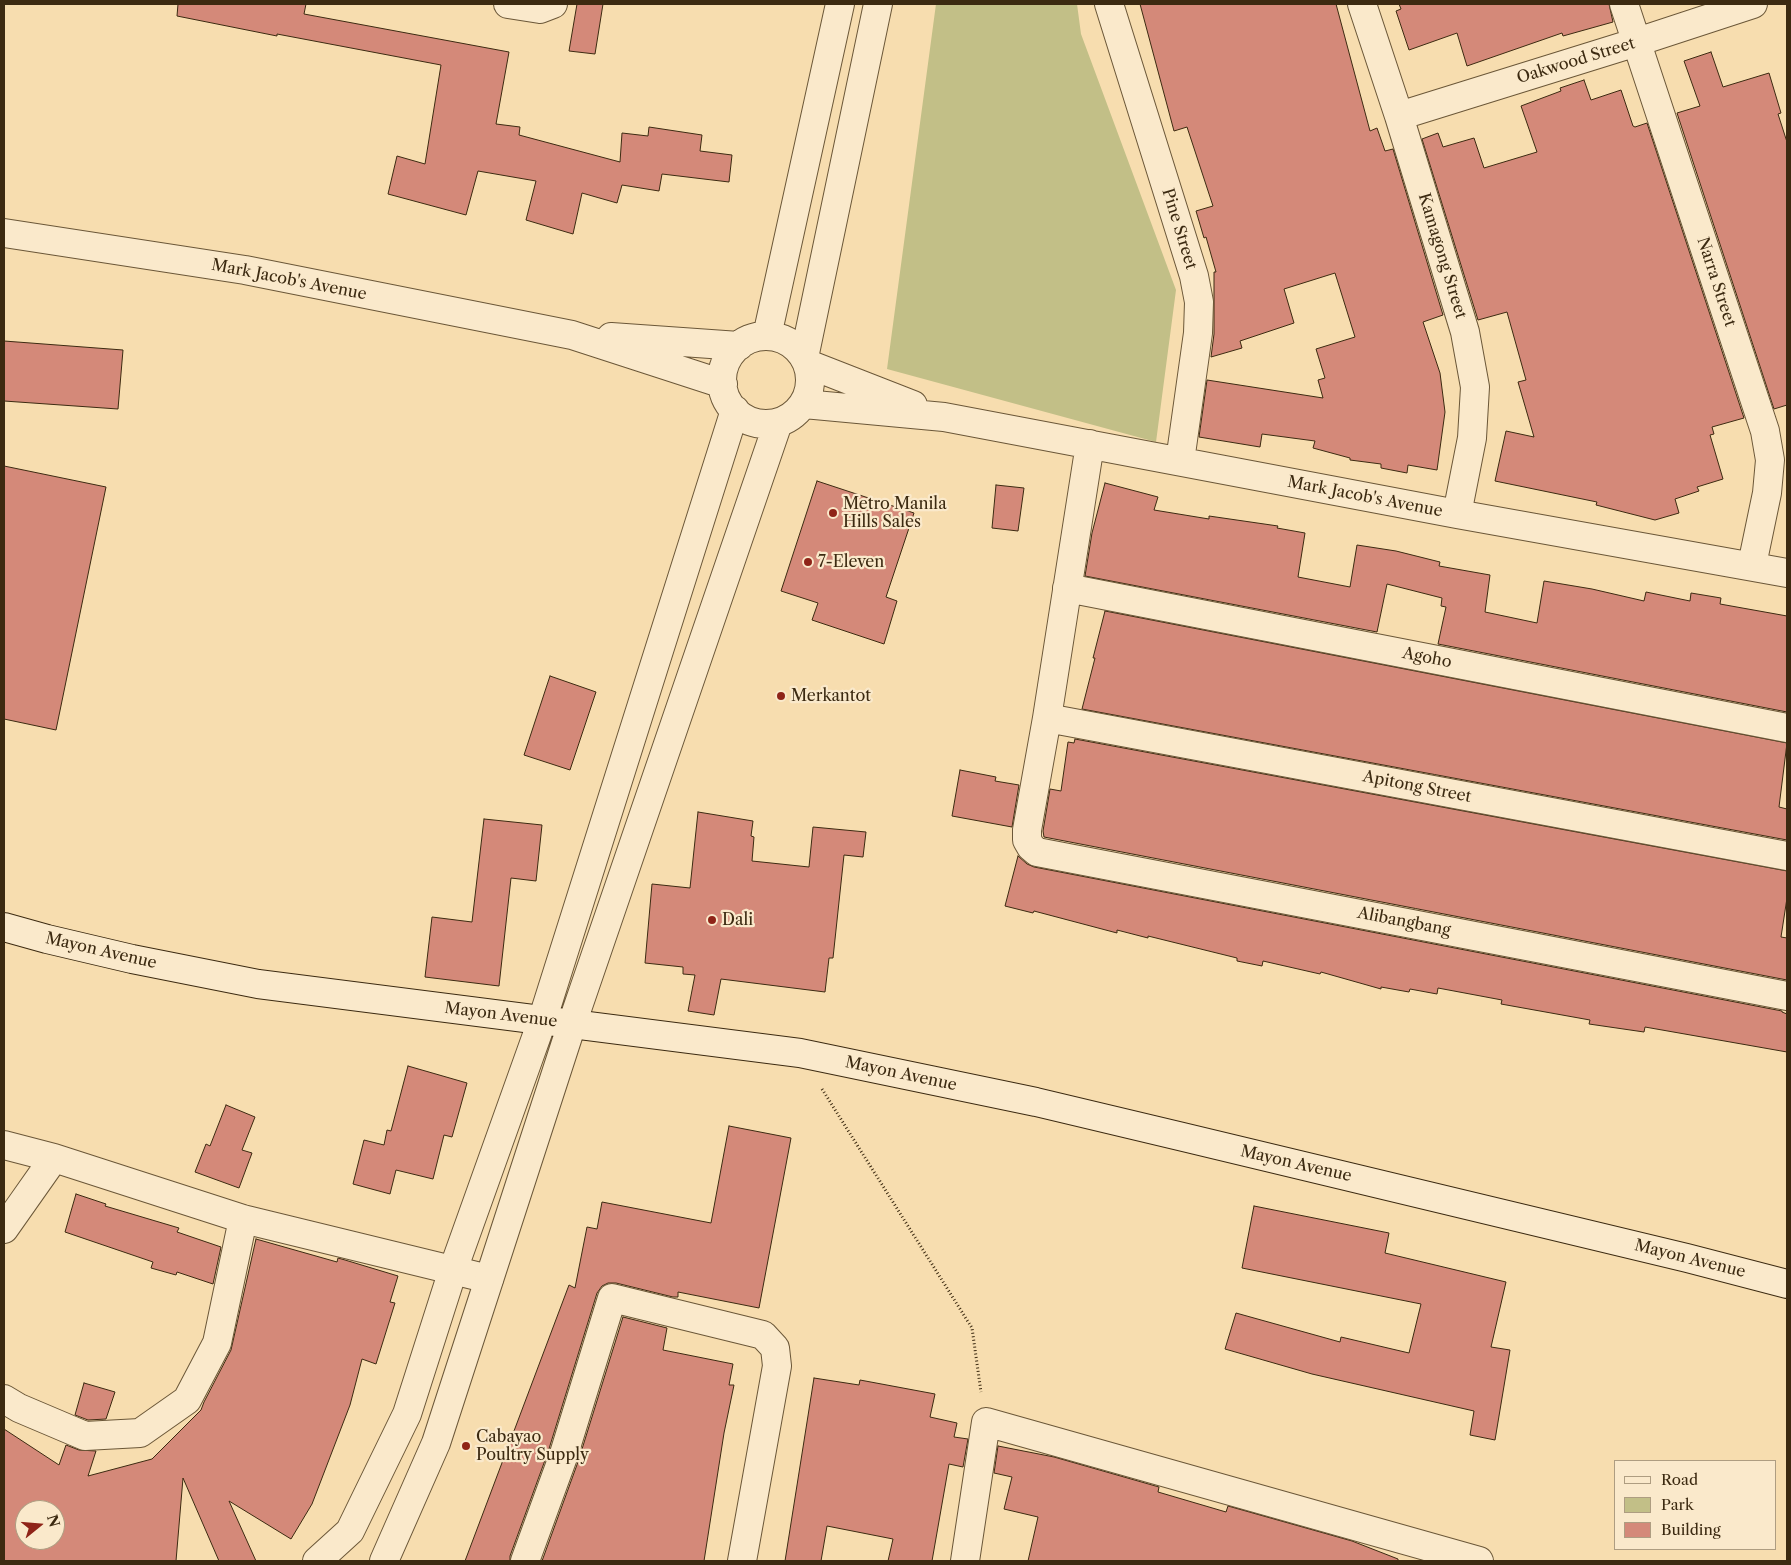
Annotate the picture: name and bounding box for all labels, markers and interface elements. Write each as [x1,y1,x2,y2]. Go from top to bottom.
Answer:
street label: Oakwood Street [1515,34,1637,88]
street label: Pine Street [1158,186,1200,272]
street label: Kamagong Street [1414,191,1470,321]
street label: Narra Street [1693,235,1739,329]
street label: Mark Jacob's Avenue [210,256,368,304]
street label: Mark Jacob's Avenue [1286,473,1444,521]
place label: Metro Manila Hills Sales [843,494,947,532]
marker: Metro Manila Hills Sales [827,507,839,519]
place label: 7-Eleven [818,552,884,572]
marker: 7-Eleven [802,556,814,568]
street label: Agoho [1401,644,1453,672]
place label: Merkantot [791,686,871,706]
marker: Merkantot [775,690,787,702]
street label: Apitong Street [1361,767,1473,807]
street label: Alibangbang [1356,904,1452,940]
place label: Dali [722,910,753,930]
marker: Dali [706,914,718,926]
street label: Mayon Avenue [44,929,158,973]
street label: Mayon Avenue [444,999,558,1031]
street label: Mayon Avenue [843,1053,959,1095]
street label: Mayon Avenue [1239,1142,1353,1186]
street label: Mayon Avenue [1633,1236,1747,1282]
place label: Cabayao Poultry Supply [476,1427,589,1465]
marker: Cabayao Poultry Supply [460,1440,472,1452]
legend [1614,1460,1776,1550]
text: Road [1661,1470,1698,1489]
text: Park [1661,1495,1694,1514]
north arrow [15,1500,65,1550]
text: N [43,1512,64,1529]
text: Building [1661,1520,1721,1539]

